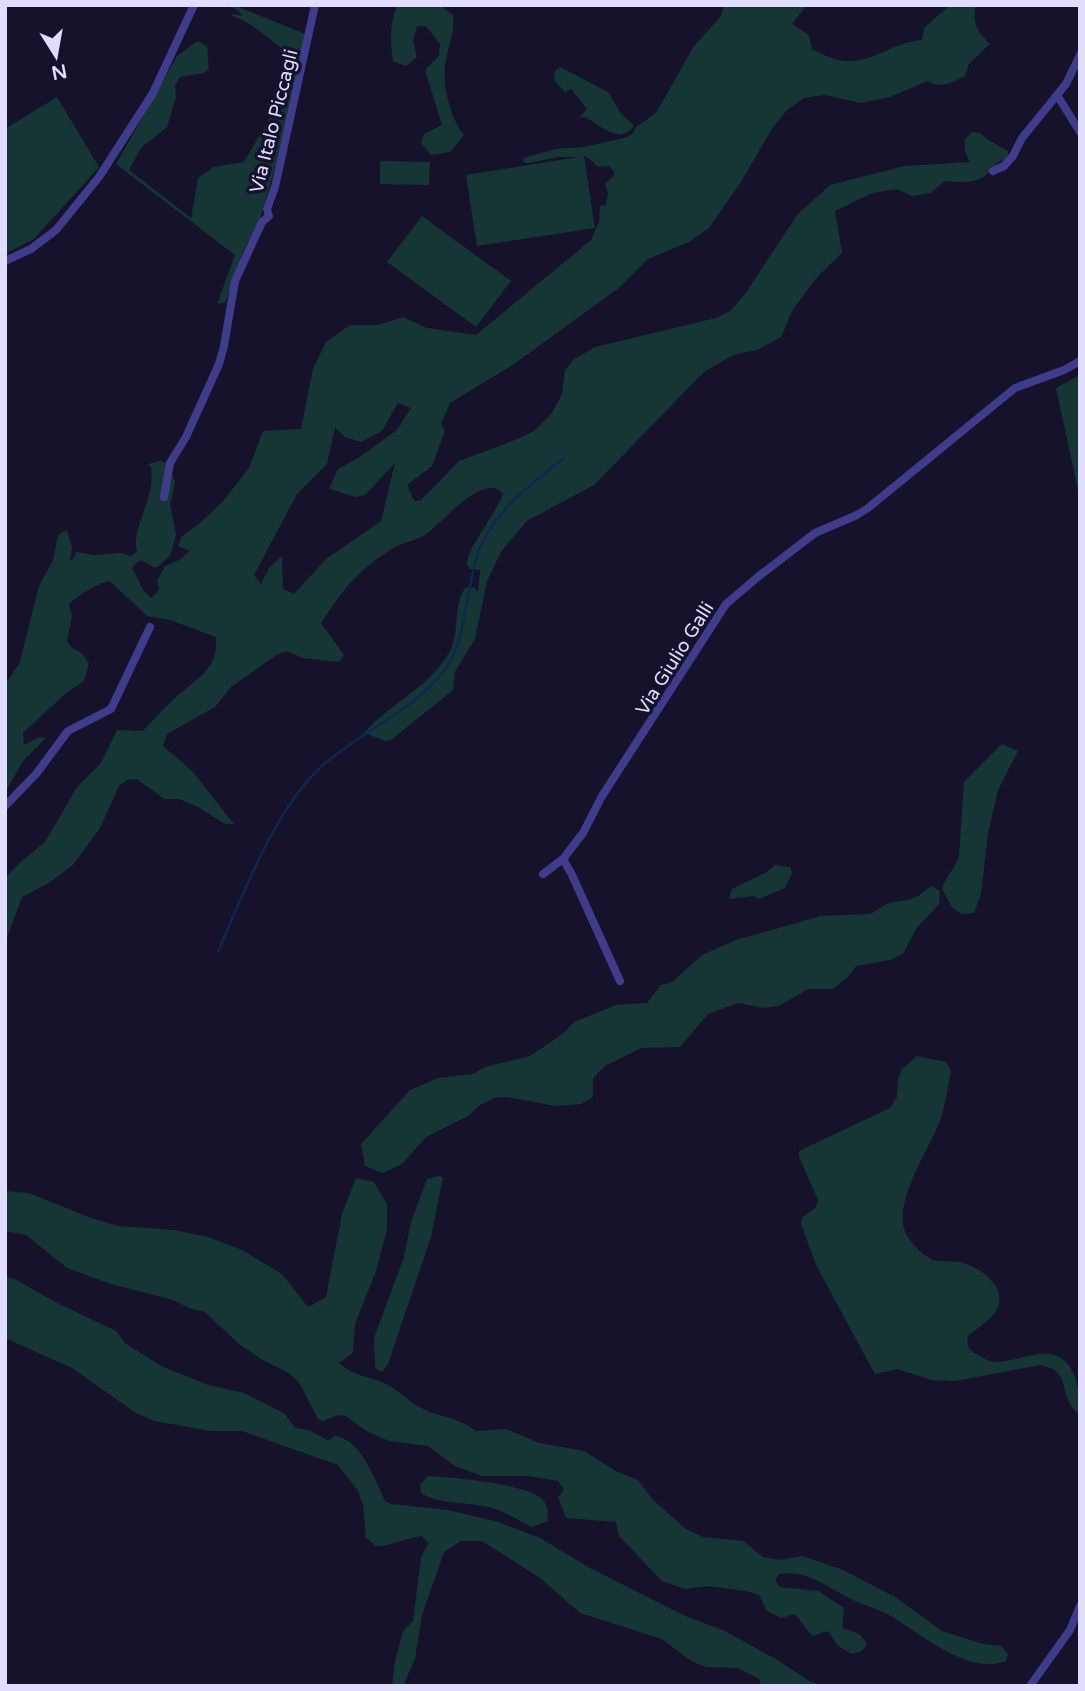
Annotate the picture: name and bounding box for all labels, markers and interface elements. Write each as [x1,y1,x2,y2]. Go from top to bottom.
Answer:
north arrow [21,21,91,91]
street label: Via Italo Piccagli [245,47,302,195]
text: N [49,59,69,84]
street label: Via Giulio Galli [631,598,718,719]

